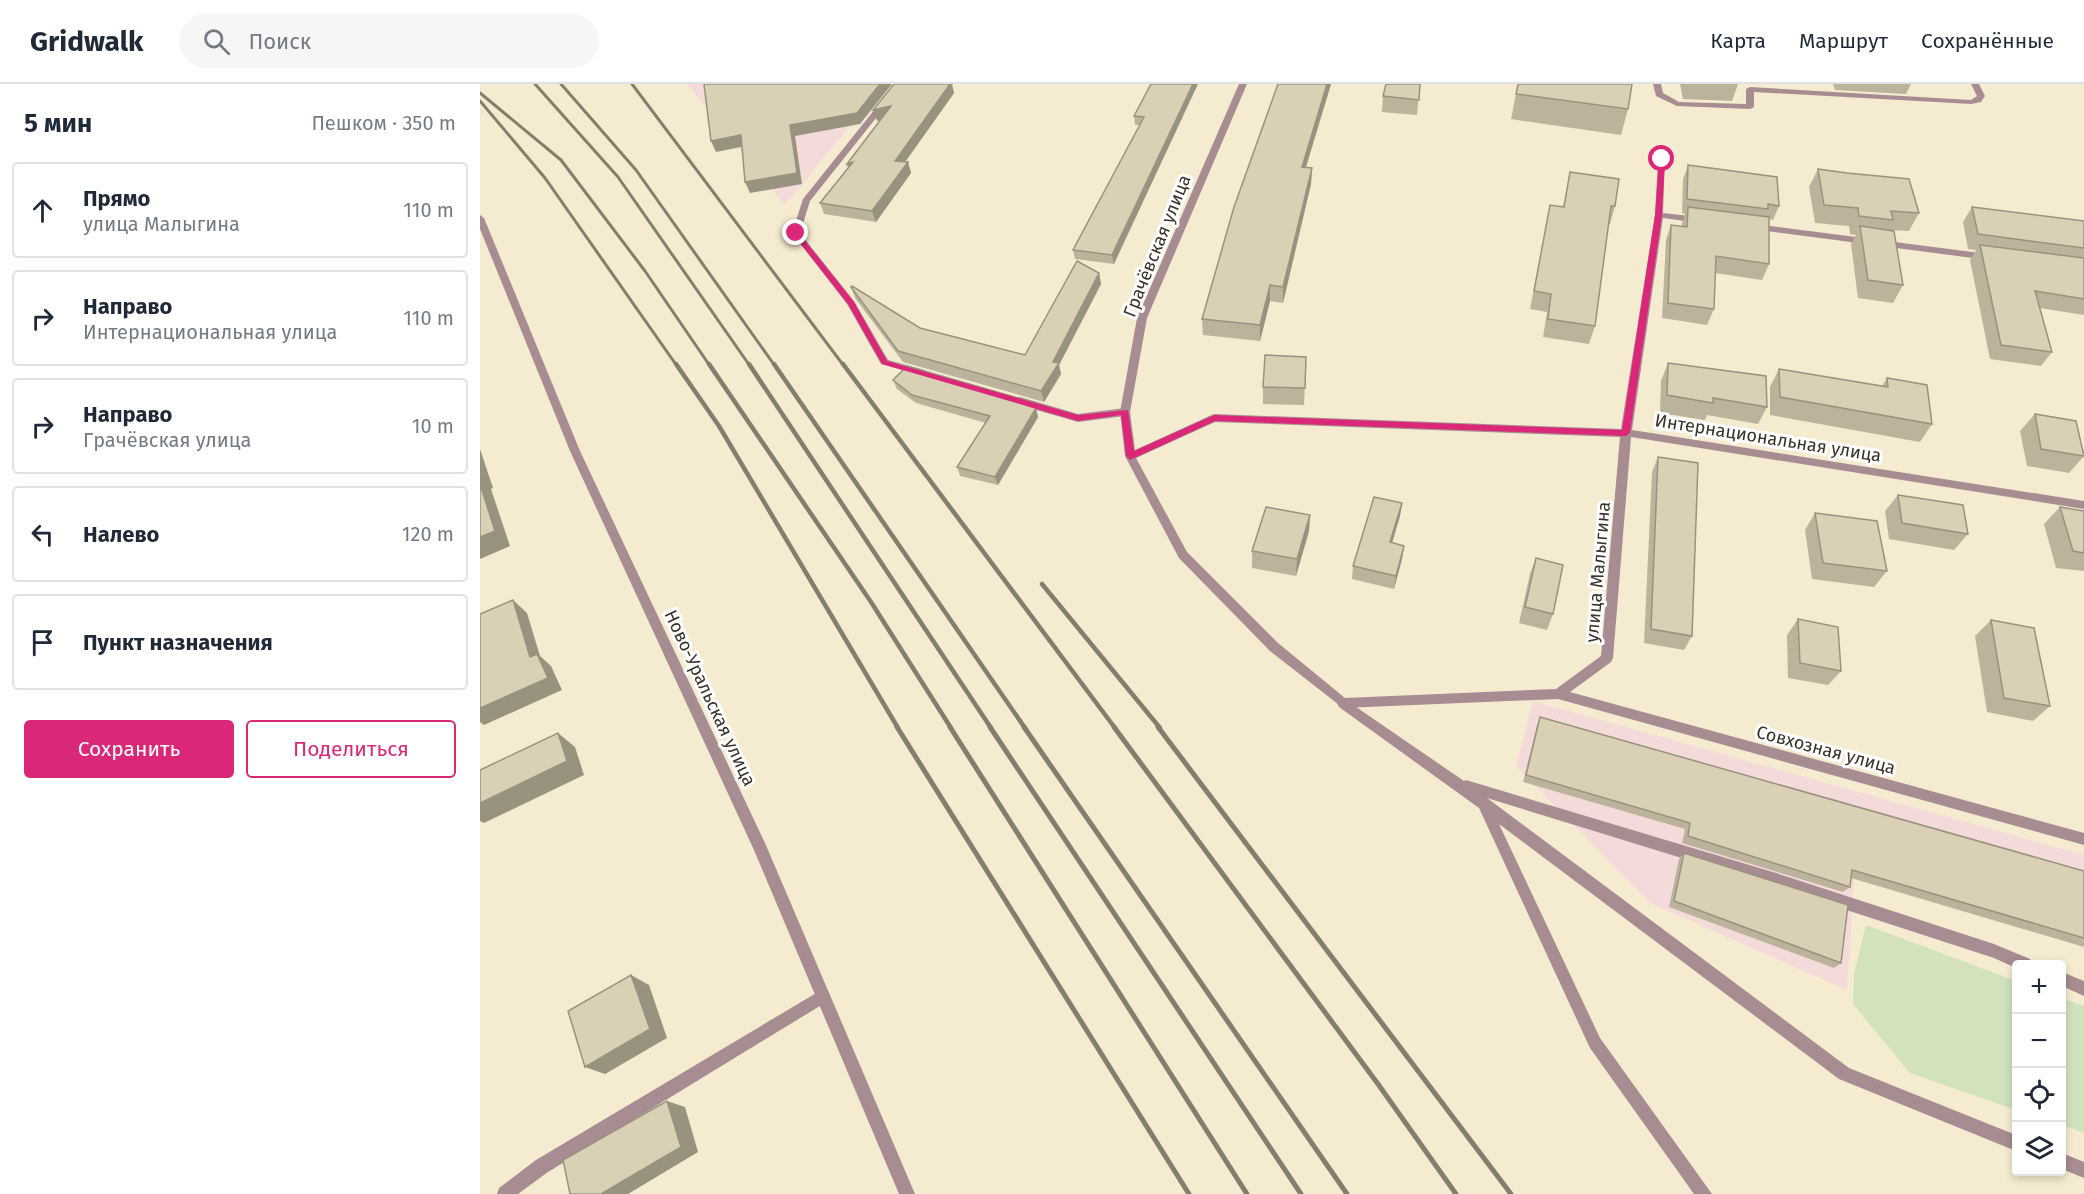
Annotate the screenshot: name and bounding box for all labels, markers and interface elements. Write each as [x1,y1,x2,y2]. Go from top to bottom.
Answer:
search box [179,14,599,68]
text: Gridwalk [30,25,143,58]
icon: search [200,25,233,58]
text: Поиск [248,28,311,55]
text: Карта [1710,28,1766,54]
text: Маршрут [1799,28,1888,54]
text: Сохранённые [1921,28,2054,54]
text: 5 мин [24,108,92,139]
text: Пешком · 350 m [311,111,456,135]
route start [1648,145,1674,171]
street label: Грачёвская улица [1118,172,1196,320]
text: Прямо [83,185,150,212]
icon: ahead [26,194,59,227]
text: 110 m [403,198,454,222]
text: улица Малыгина [83,212,240,236]
route end [782,219,808,245]
text: Направо [83,293,172,320]
icon: right [26,302,59,335]
text: 110 m [403,306,454,330]
text: Интернациональная улица [83,320,337,344]
text: Направо [83,401,172,428]
street label: Интернациональная улица [1653,409,1883,467]
icon: right [26,410,59,443]
text: 10 m [412,414,454,438]
text: Грачёвская улица [83,428,251,452]
street label: улица Малыгина [1581,501,1615,643]
icon: left [26,518,59,551]
text: Налево [83,521,159,548]
text: 120 m [402,522,454,546]
street label: Ново-Уральская улица [659,606,761,790]
icon: arrive [26,626,59,659]
text: Пункт назначения [83,629,273,656]
button: Сохранить [24,720,234,778]
button: Поделиться [246,720,456,778]
street label: Совхозная улица [1754,721,1898,779]
map controls [2012,960,2066,1176]
button: + [2012,960,2066,1014]
button: − [2012,1014,2066,1068]
button: locate [2012,1068,2066,1122]
button: layers [2012,1122,2066,1176]

